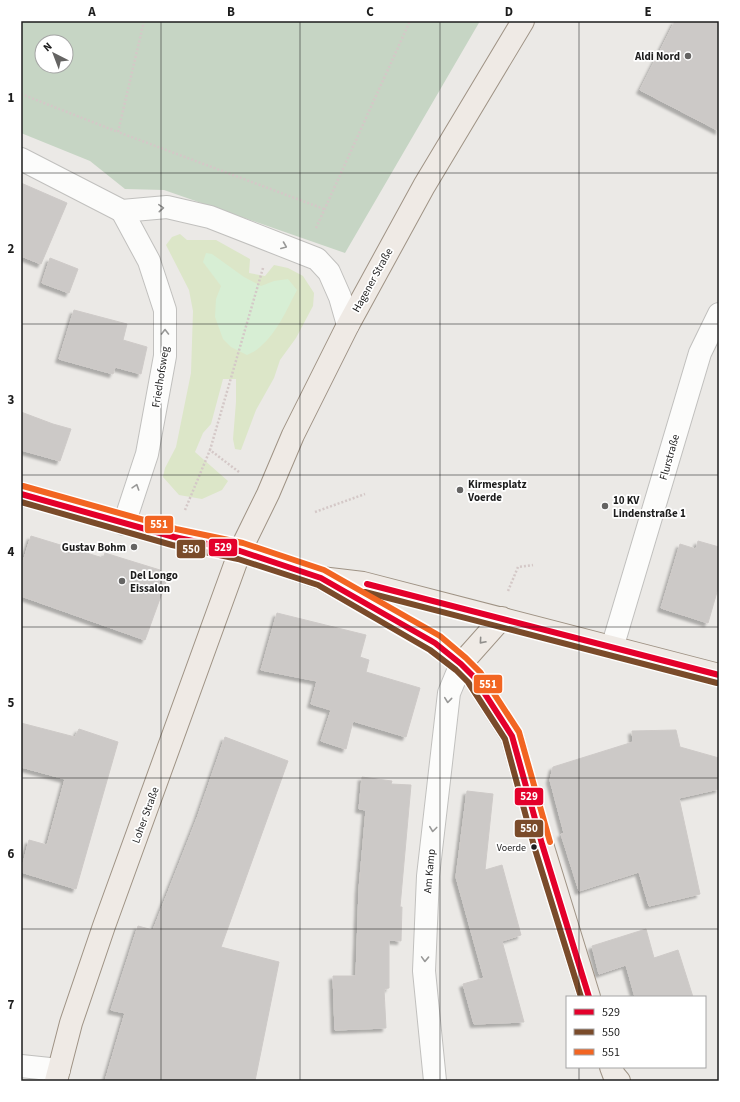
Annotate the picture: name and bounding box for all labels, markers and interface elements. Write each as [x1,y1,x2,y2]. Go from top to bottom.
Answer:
text: A [87,3,96,21]
text: B [227,3,235,21]
text: C [366,3,374,21]
text: D [505,3,513,21]
text: E [644,3,652,21]
north arrow [34,34,74,74]
text: N [40,39,55,55]
place label: Aldi Nord [634,49,680,64]
marker: Aldi Nord [683,51,693,61]
text: 1 [8,89,15,107]
one-way arrow [158,204,164,212]
text: 2 [8,240,15,258]
one-way arrow [281,241,288,249]
street label: Hagener Straße [349,245,397,315]
one-way arrow [161,329,169,335]
street label: Friedhofsweg [148,345,173,409]
text: 3 [8,391,15,409]
street label: Flurstraße [656,432,683,482]
place label: Kirmesplatz Voerde [467,477,526,505]
one-way arrow [131,483,140,490]
marker: Kirmesplatz Voerde [455,485,465,495]
place label: 10 KV Lindenstraße 1 [613,493,686,521]
marker: 10 KV Lindenstraße 1 [600,501,610,511]
line badge: 551 [144,515,174,534]
text: 551 [150,517,168,532]
line badge: 529 [208,538,238,557]
line badge: 550 [176,539,206,559]
place label: Gustav Bohm [62,540,126,555]
text: 529 [214,540,232,555]
marker: Gustav Bohm [129,542,139,552]
text: 550 [182,542,200,557]
text: 4 [8,543,15,561]
place label: Del Longo Eissalon [130,568,178,596]
marker: Del Longo Eissalon [117,576,127,586]
one-way arrow [479,636,486,644]
line badge: 551 [473,674,503,694]
text: 551 [479,677,497,692]
text: 5 [8,694,15,712]
one-way arrow [444,697,453,703]
street label: Loher Straße [128,784,163,845]
line badge: 529 [514,787,544,806]
text: 529 [520,789,538,804]
line badge: 550 [514,819,544,838]
text: 550 [520,821,538,836]
one-way arrow [429,826,438,832]
place label: Voerde [497,841,526,855]
marker: Voerde [529,842,539,852]
text: 6 [8,845,15,863]
street label: Am Kamp [420,848,439,894]
one-way arrow [420,956,429,962]
text: 7 [8,996,15,1014]
legend [566,996,706,1068]
text: 529 [602,1004,620,1021]
text: 550 [602,1024,620,1041]
text: 551 [602,1044,620,1061]

